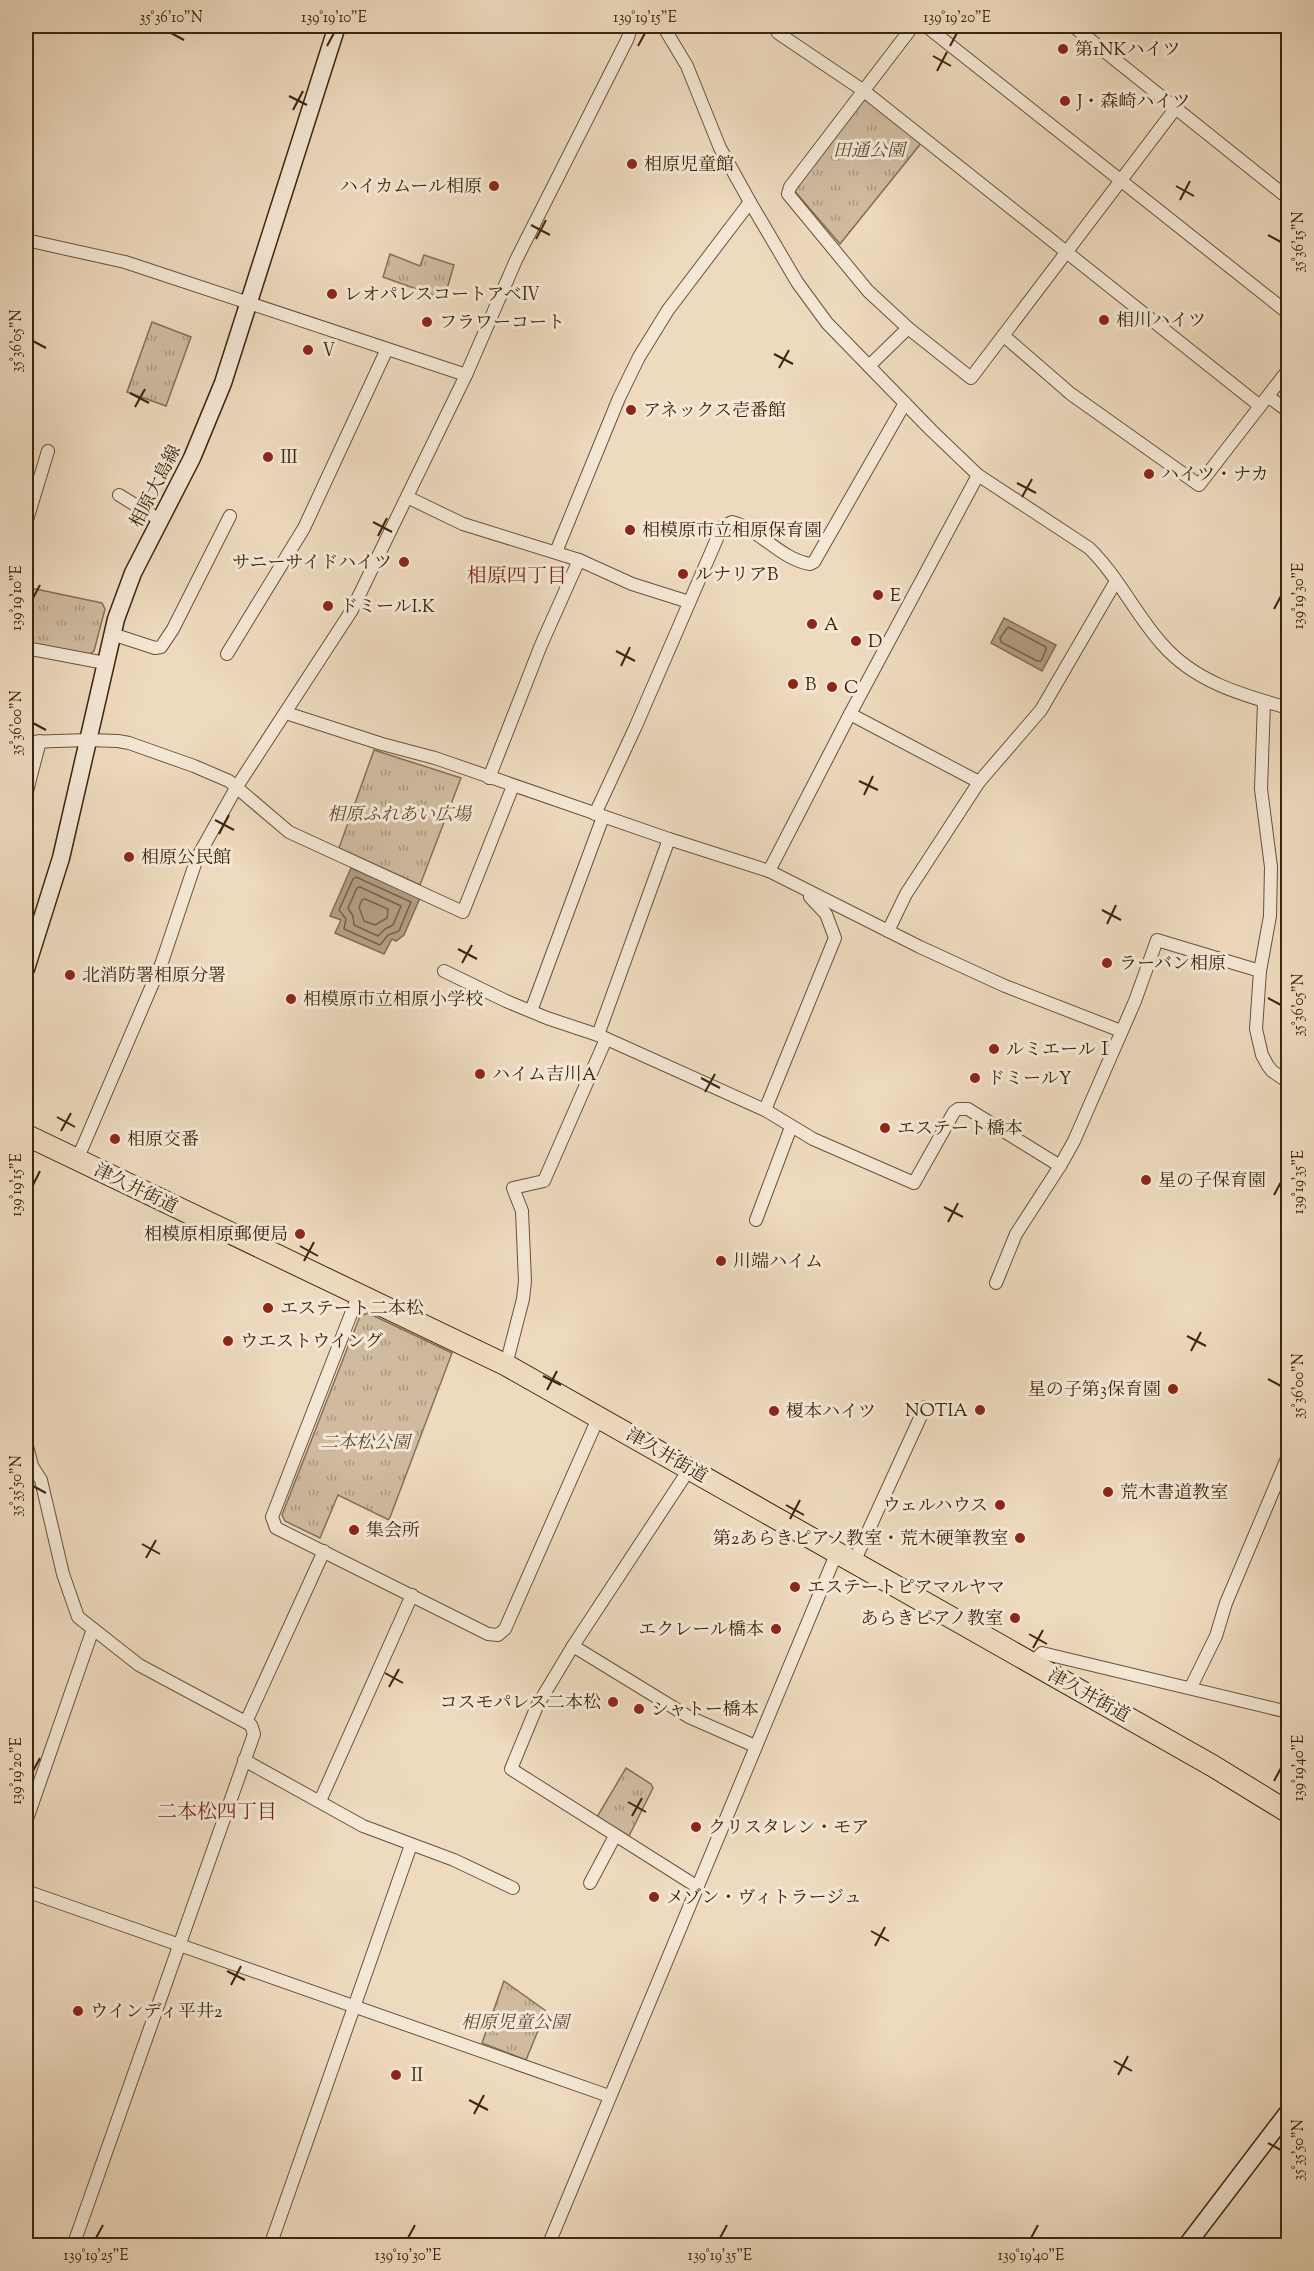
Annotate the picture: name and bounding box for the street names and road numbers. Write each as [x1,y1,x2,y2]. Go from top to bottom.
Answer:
street label: 相原大島線 [125,441,189,533]
street label: 津久井街道 [89,1158,181,1221]
street label: 津久井街道 [621,1423,711,1490]
street label: 津久井街道 [1042,1664,1134,1730]

